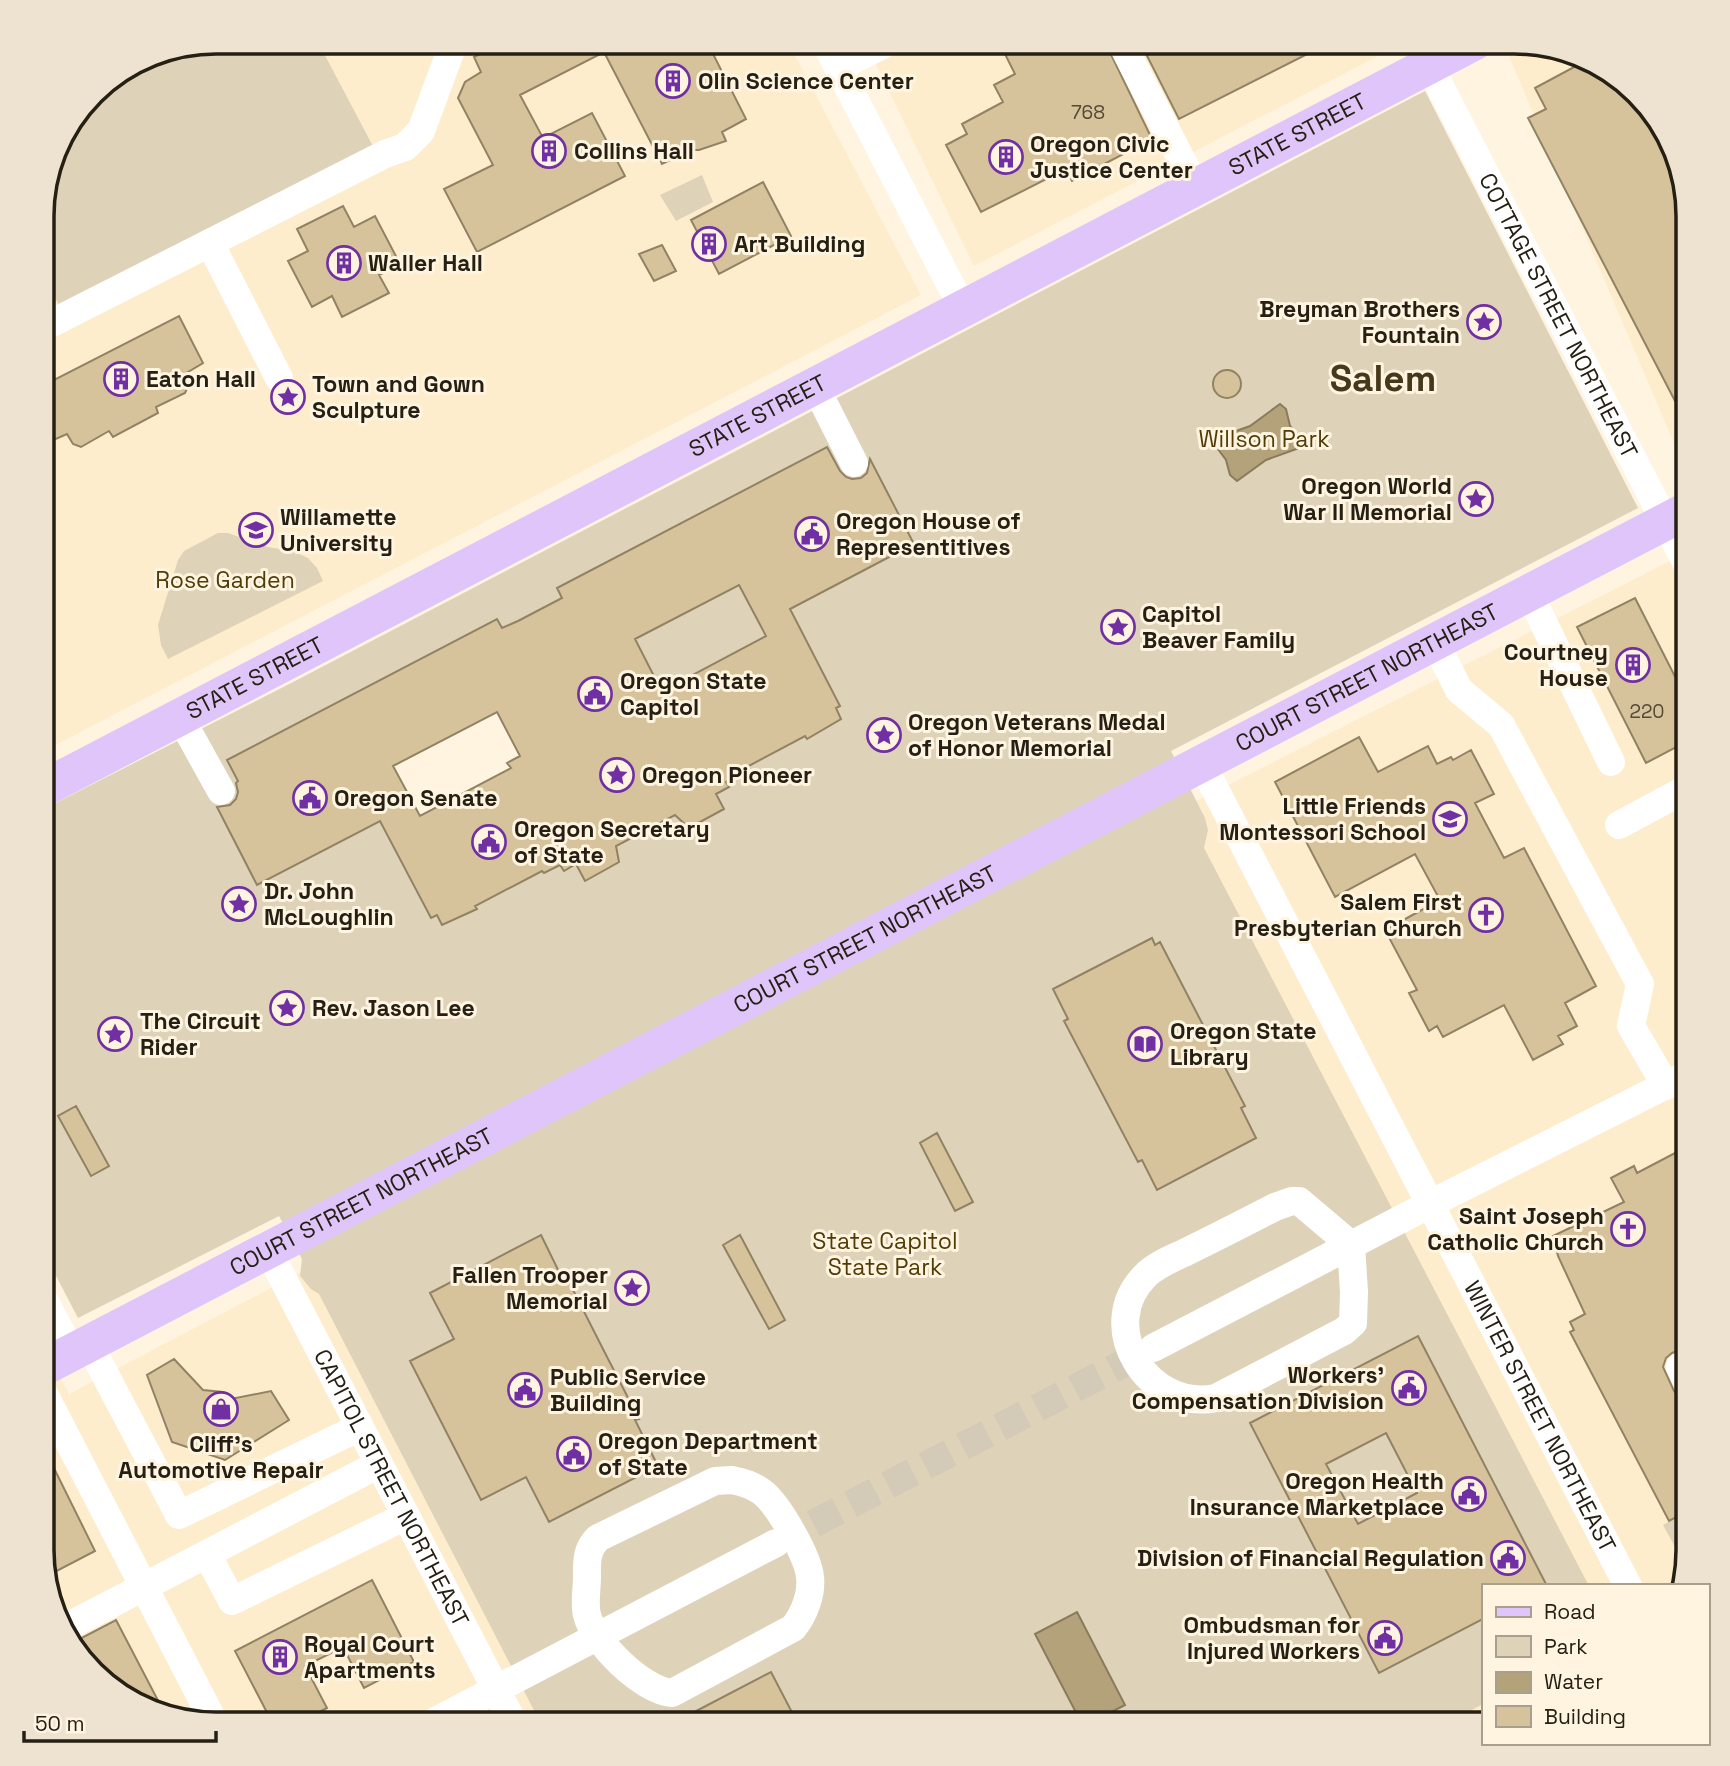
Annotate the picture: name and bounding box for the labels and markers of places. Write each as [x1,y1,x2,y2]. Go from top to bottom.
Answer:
building icon: Olin Science Center [654,62,692,100]
place label: Olin Science Center [698,66,914,96]
place label: Oregon Civic Justice Center [1030,129,1193,185]
building icon: Collins Hall [530,132,568,170]
place label: Collins Hall [574,136,694,166]
building icon: Oregon Civic Justice Center [987,138,1025,176]
building icon: Art Building [690,225,728,263]
place label: Art Building [734,229,865,259]
building icon: Waller Hall [325,244,363,282]
place label: Waller Hall [368,248,483,278]
place label: Breyman Brothers Fountain [1259,294,1460,350]
place icon: Breyman Brothers Fountain [1465,303,1503,341]
building icon: Eaton Hall [102,360,140,398]
place label: Eaton Hall [146,364,256,394]
place label: Town and Gown Sculpture [312,369,485,425]
place icon: Town and Gown Sculpture [269,378,307,416]
place label: Oregon World War II Memorial [1283,471,1452,527]
place icon: Oregon World War II Memorial [1457,480,1495,518]
place label: Willamette University [280,502,396,558]
place label: Oregon House of Representitives [836,506,1021,562]
school or university icon: Willamette University [237,511,275,549]
public building icon: Oregon House of Representitives [793,515,831,553]
place label: Capitol Beaver Family [1142,599,1295,655]
place icon: Capitol Beaver Family [1099,608,1137,646]
place label: Courtney House [1504,637,1608,693]
building icon: Courtney House [1614,646,1652,684]
place label: Oregon State Capitol [620,666,767,722]
public building icon: Oregon State Capitol [576,675,614,713]
place label: Oregon Veterans Medal of Honor Memorial [908,707,1166,763]
place icon: Oregon Veterans Medal of Honor Memorial [865,716,903,754]
place icon: Oregon Pioneer [598,756,636,794]
place label: Oregon Pioneer [642,760,812,790]
public building icon: Oregon Senate [291,779,329,817]
place label: Oregon Senate [334,783,497,813]
place label: Little Friends Montessori School [1219,791,1426,847]
school or university icon: Little Friends Montessori School [1431,800,1469,838]
place label: Oregon Secretary of State [514,814,710,870]
public building icon: Oregon Secretary of State [470,823,508,861]
place label: Dr. John McLoughlin [264,876,394,932]
place icon: Dr. John McLoughlin [220,885,258,923]
place label: Salem First Presbyterian Church [1234,887,1462,943]
church icon: Salem First Presbyterian Church [1467,896,1505,934]
place icon: Rev. Jason Lee [268,989,306,1027]
place label: Rev. Jason Lee [312,993,475,1023]
place label: The Circuit Rider [140,1006,261,1062]
place icon: The Circuit Rider [96,1015,134,1053]
place label: Oregon State Library [1170,1016,1317,1072]
library icon: Oregon State Library [1126,1025,1164,1063]
place label: Saint Joseph Catholic Church [1427,1201,1604,1257]
church icon: Saint Joseph Catholic Church [1609,1210,1647,1248]
place label: Fallen Trooper Memorial [452,1260,608,1316]
place icon: Fallen Trooper Memorial [613,1269,651,1307]
place label: Workers’ Compensation Division [1132,1360,1384,1416]
place label: Public Service Building [550,1362,706,1418]
public building icon: Workers’ Compensation Division [1390,1369,1428,1407]
public building icon: Public Service Building [506,1371,544,1409]
shop icon: Cliff's Automotive Repair [202,1390,240,1428]
place label: Oregon Department of State [598,1426,818,1482]
place label: Cliff's Automotive Repair [118,1429,324,1485]
public building icon: Oregon Department of State [555,1435,593,1473]
place label: Oregon Health Insurance Marketplace [1190,1466,1444,1522]
public building icon: Oregon Health Insurance Marketplace [1450,1475,1488,1513]
public building icon: Division of Financial Regulation [1489,1539,1527,1577]
place label: Division of Financial Regulation [1137,1543,1484,1573]
place label: Ombudsman for Injured Workers [1183,1610,1360,1666]
public building icon: Ombudsman for Injured Workers [1366,1619,1404,1657]
place label: Royal Court Apartments [304,1629,435,1685]
building icon: Royal Court Apartments [261,1638,299,1676]

